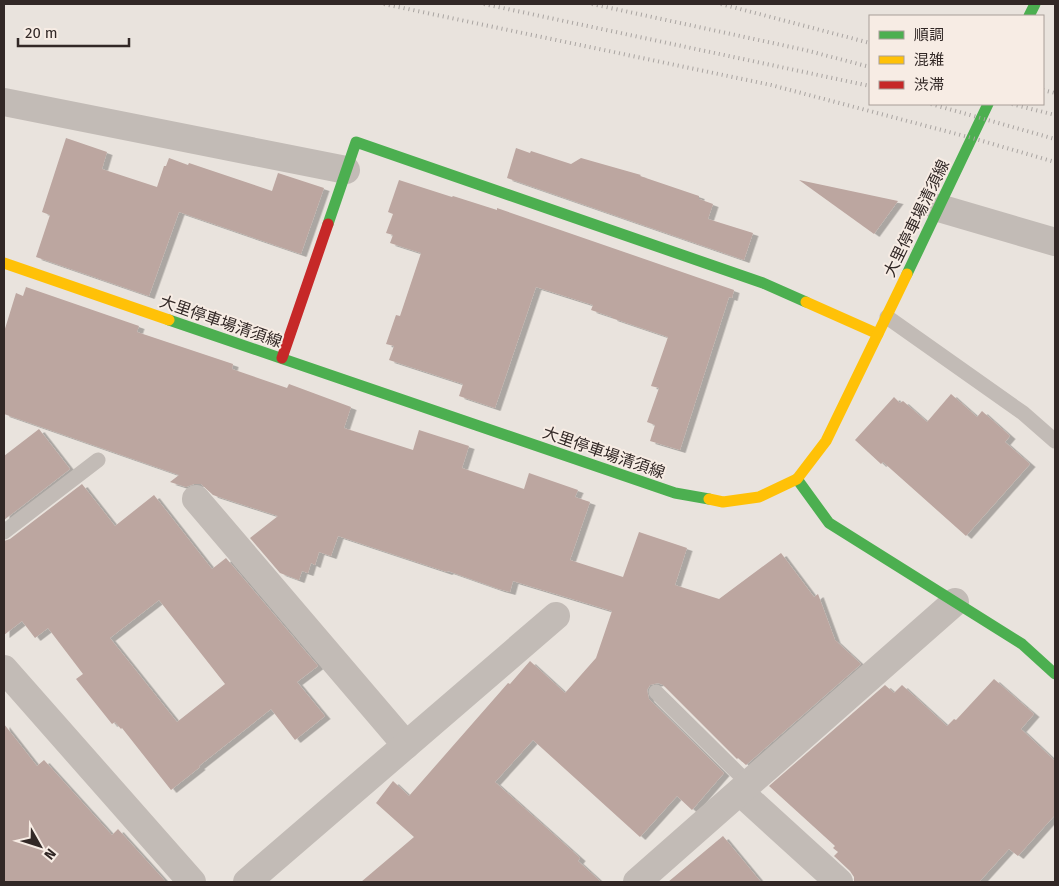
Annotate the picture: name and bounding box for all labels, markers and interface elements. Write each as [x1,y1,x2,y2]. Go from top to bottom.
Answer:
scale bar [18,15,129,47]
legend [869,15,1044,105]
text: 20 m [25,24,58,42]
text: 順調 [914,26,944,44]
text: 混雑 [914,51,944,69]
text: 渋滞 [914,76,944,94]
street label: 大里停車場清須線 [880,157,953,280]
street label: 大里停車場清須線 [157,292,284,351]
street label: 大里停車場清須線 [540,423,667,482]
north arrow [15,821,65,871]
text: N [40,845,59,863]

